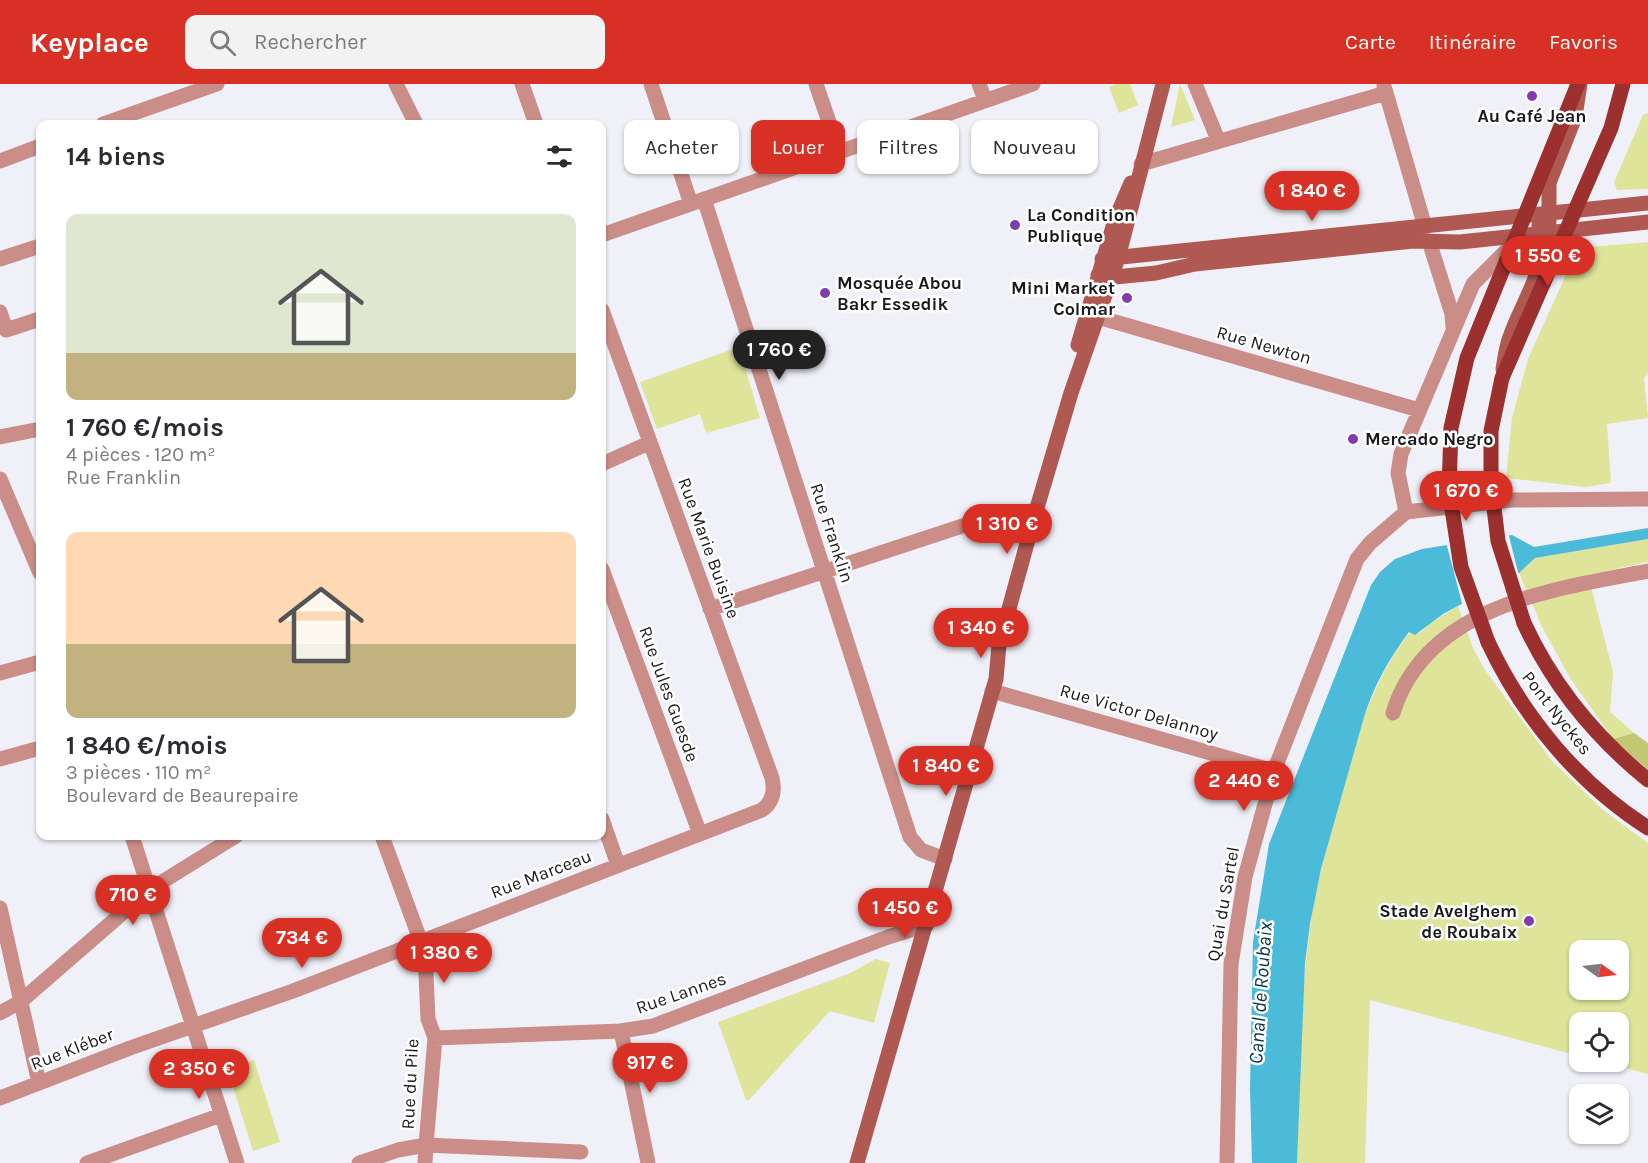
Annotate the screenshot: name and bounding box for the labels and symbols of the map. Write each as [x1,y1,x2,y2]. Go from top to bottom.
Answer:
marker: Au Café Jean [1525,89,1539,103]
place label: Au Café Jean [1477,105,1587,127]
pin: 1 840 € [1257,171,1367,222]
place label: La Condition Publique [1027,204,1135,247]
marker: La Condition Publique [1008,218,1022,232]
pin: 1 550 € [1493,236,1603,287]
place label: Mosquée Abou Bakr Essedik [837,272,962,315]
place label: Mini Market Colmar [1011,277,1115,320]
marker: Mosquée Abou Bakr Essedik [818,286,832,300]
marker: Mini Market Colmar [1120,291,1134,305]
street label: Rue Newton [1214,321,1314,369]
pin: 1 760 € [724,330,834,381]
place label: Mercado Negro [1365,428,1493,450]
marker: Mercado Negro [1346,432,1360,446]
pin: 1 670 € [1411,471,1521,522]
street label: Rue Marie Buisine [673,475,745,621]
street label: Rue Franklin [806,480,858,586]
pin: 1 310 € [952,504,1062,555]
pin: 1 340 € [926,608,1036,659]
street label: Rue Jules Guesde [634,623,704,765]
street label: Pont Nyckes [1517,667,1597,759]
street label: Rue Victor Delannoy [1057,679,1221,745]
pin: 1 840 € [891,746,1001,797]
pin: 2 440 € [1189,761,1299,812]
street label: Rue Marceau [487,845,595,903]
street label: Quai du Sartel [1202,845,1244,963]
pin: 710 € [91,875,175,926]
pin: 1 450 € [850,888,960,939]
place label: Stade Avelghem de Roubaix [1379,900,1517,943]
marker: Stade Avelghem de Roubaix [1522,914,1536,928]
pin: 734 € [260,918,344,969]
water label: Canal de Roubaix [1244,920,1277,1065]
pin: 1 380 € [389,933,499,984]
north arrow [1569,940,1629,1000]
street label: Rue Lannes [633,967,729,1019]
street label: Rue Kléber [27,1023,117,1075]
street label: Rue du Pile [397,1038,423,1130]
pin: 917 € [608,1043,692,1094]
pin: 2 350 € [144,1049,254,1100]

